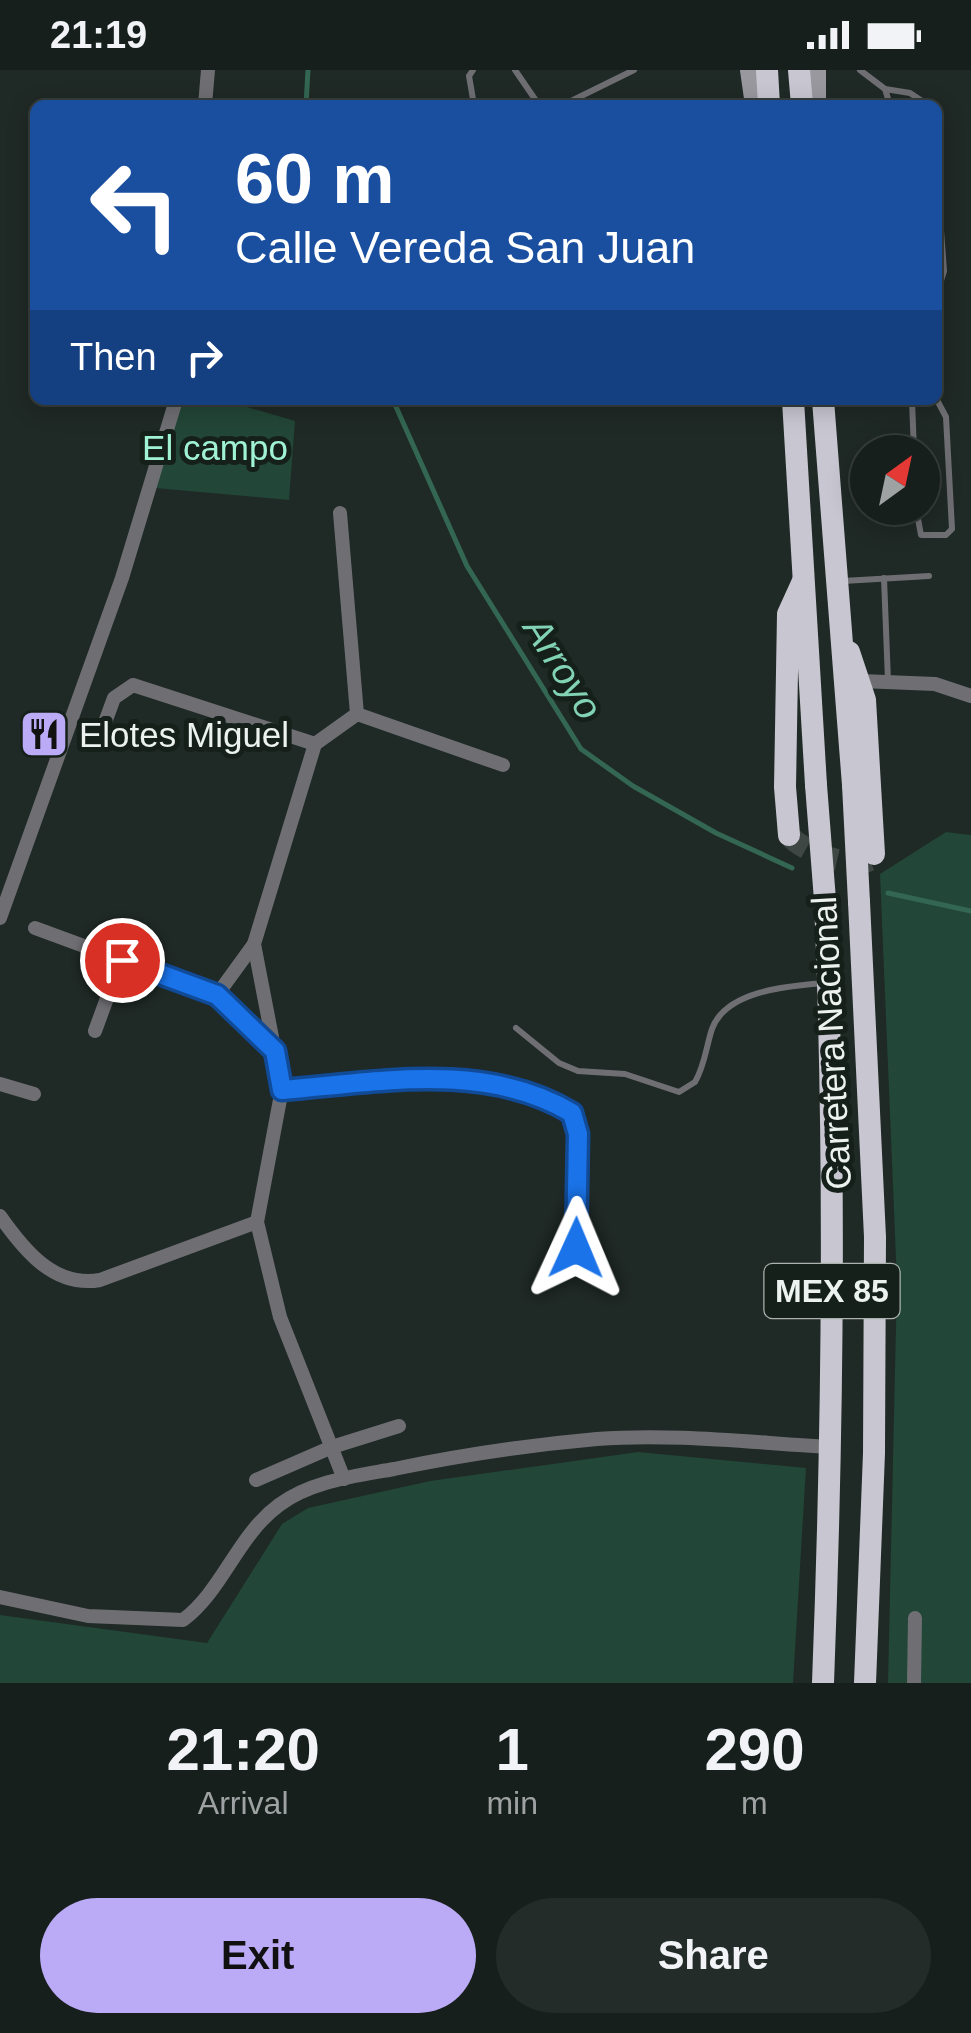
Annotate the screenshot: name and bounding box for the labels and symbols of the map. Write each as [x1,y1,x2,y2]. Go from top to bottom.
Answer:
park label: El campo [142,428,288,467]
north arrow [850,435,940,525]
water label: Arroyo [514,608,610,727]
restaurant icon: Elotes Miguel [18,708,70,760]
place label: Elotes Miguel [79,715,289,754]
street label: Carretera Nacional [804,895,858,1191]
pin [80,918,165,1003]
position arrow [524,1196,628,1300]
road number: MEX 85 [764,1264,900,1318]

